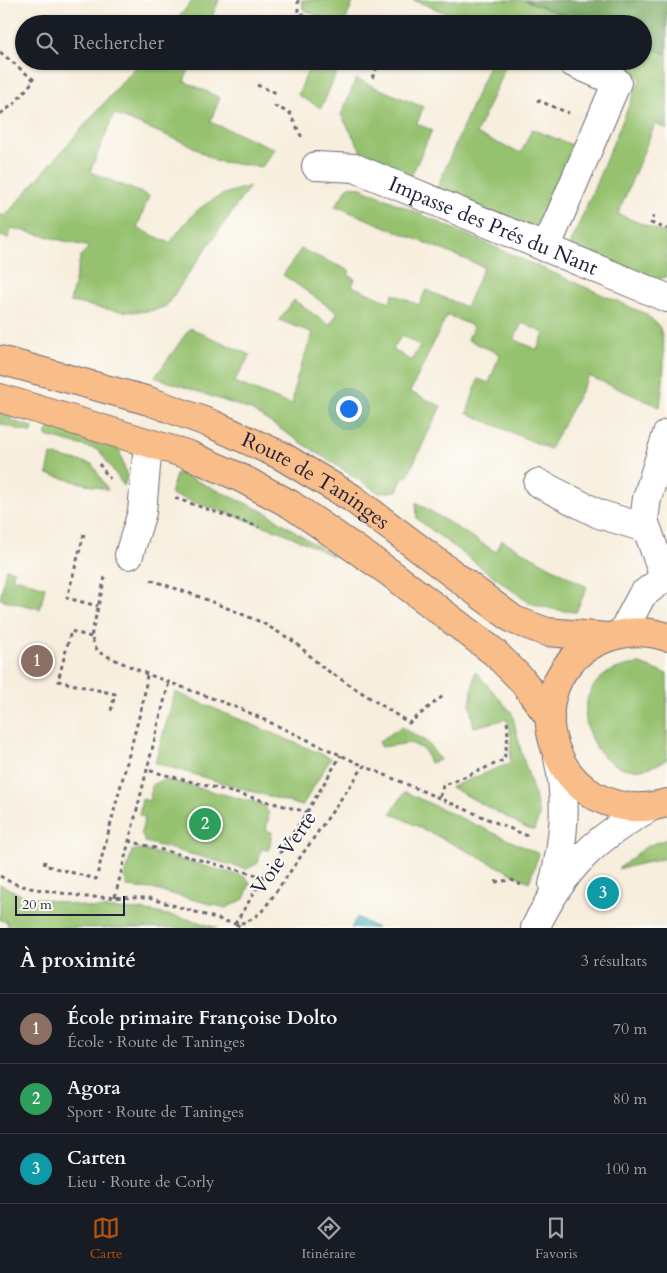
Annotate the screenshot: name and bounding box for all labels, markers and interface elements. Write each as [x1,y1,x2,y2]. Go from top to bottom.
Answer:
search box [15,15,652,70]
icon: search [33,29,61,57]
text: Rechercher [73,30,164,56]
street label: Impasse des Prés du Nant [384,169,603,282]
your location [336,396,362,422]
street label: Route de Taninges [237,425,396,536]
pin: 1 [21,642,53,680]
pin: 2 [189,805,221,843]
street label: Voie Verte [244,805,324,901]
pin: 3 [587,874,619,912]
scale bar [15,893,125,916]
text: 20 m [22,895,52,914]
text: À proximité [20,946,136,975]
text: 3 résultats [581,950,647,972]
text: École primaire Françoise Dolto [67,1005,337,1031]
text: 1 [32,1018,40,1040]
text: 70 m [613,1018,647,1040]
text: École · Route de Taninges [67,1031,245,1053]
text: Agora [67,1075,121,1101]
text: 2 [32,1088,40,1110]
text: 80 m [613,1088,647,1110]
text: Sport · Route de Taninges [67,1101,244,1123]
text: Carten [67,1145,126,1171]
text: 3 [32,1158,40,1180]
text: 100 m [605,1158,647,1180]
text: Lieu · Route de Corly [67,1171,214,1193]
tab: Carte [90,1214,122,1263]
tab: Itinéraire [302,1214,356,1263]
tab: Favoris [535,1214,577,1263]

